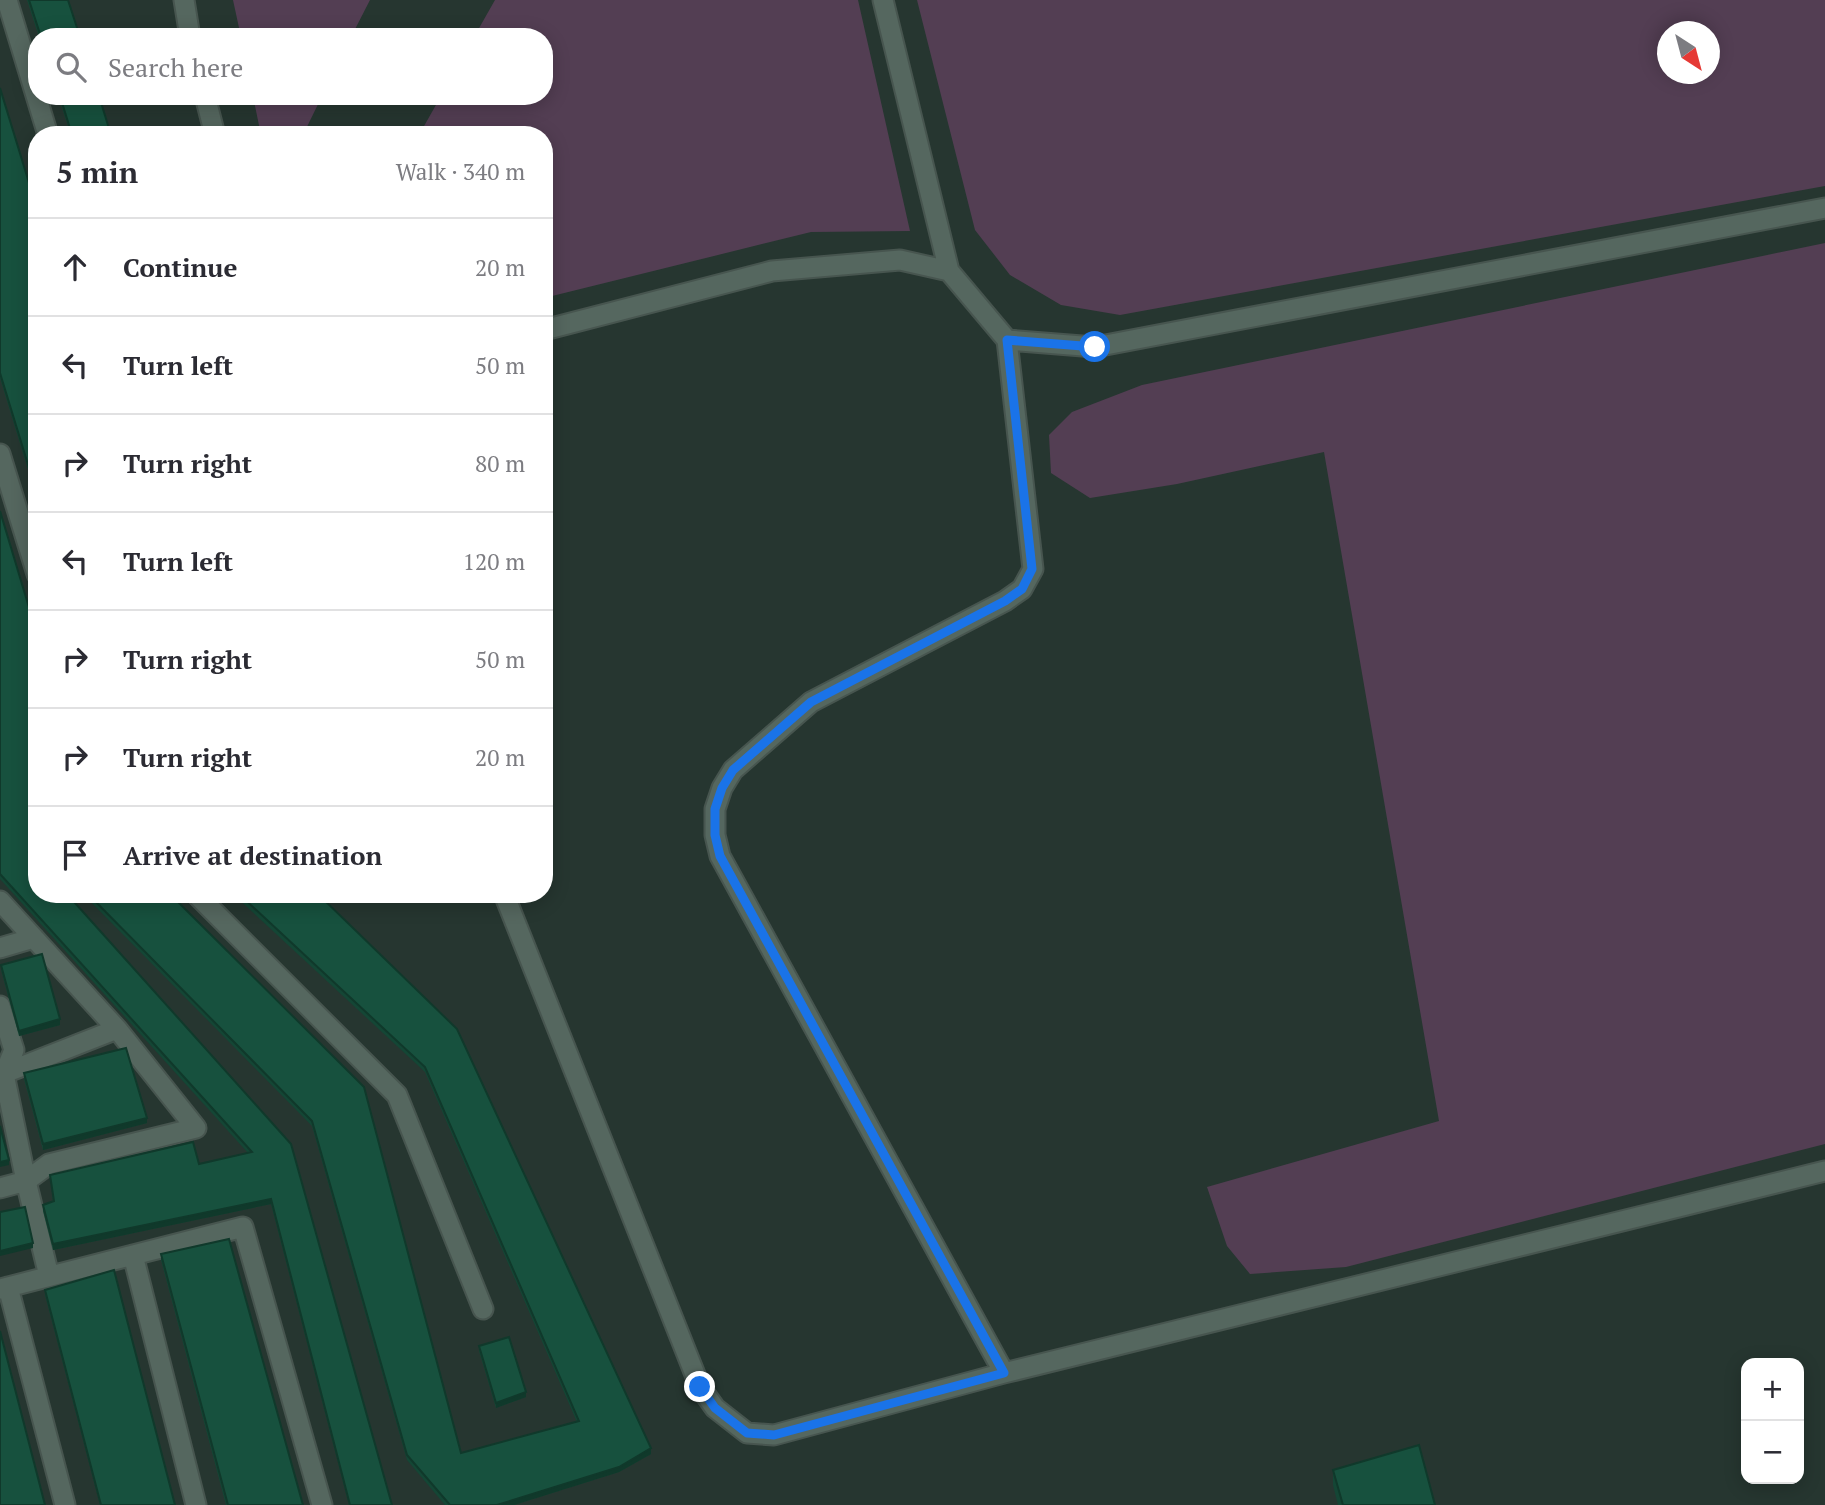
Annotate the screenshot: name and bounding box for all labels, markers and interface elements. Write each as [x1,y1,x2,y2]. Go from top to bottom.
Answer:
north arrow [1657,21,1720,84]
search box [28,28,553,105]
icon: search [52,48,90,86]
text: Search here [108,50,243,84]
text: 5 min [56,152,138,192]
text: Walk · 340 m [396,156,525,187]
icon: ahead [56,248,94,286]
text: Continue [123,250,237,284]
text: 20 m [475,252,525,283]
route start [1079,331,1110,362]
icon: left [56,346,94,384]
text: Turn left [123,348,233,382]
text: 50 m [475,350,525,381]
icon: right [56,444,94,482]
text: Turn right [123,446,252,480]
text: 80 m [475,448,525,479]
icon: left [56,542,94,580]
text: Turn left [123,544,233,578]
text: 120 m [463,546,525,577]
icon: right [56,640,94,678]
text: Turn right [123,642,252,676]
text: 50 m [475,644,525,675]
icon: right [56,738,94,776]
text: Turn right [123,740,252,774]
text: 20 m [475,742,525,773]
icon: arrive [56,836,94,874]
text: Arrive at destination [123,838,382,872]
map controls [1741,1358,1804,1484]
button: + [1741,1358,1804,1421]
route end [684,1371,715,1402]
button: − [1741,1421,1804,1484]

